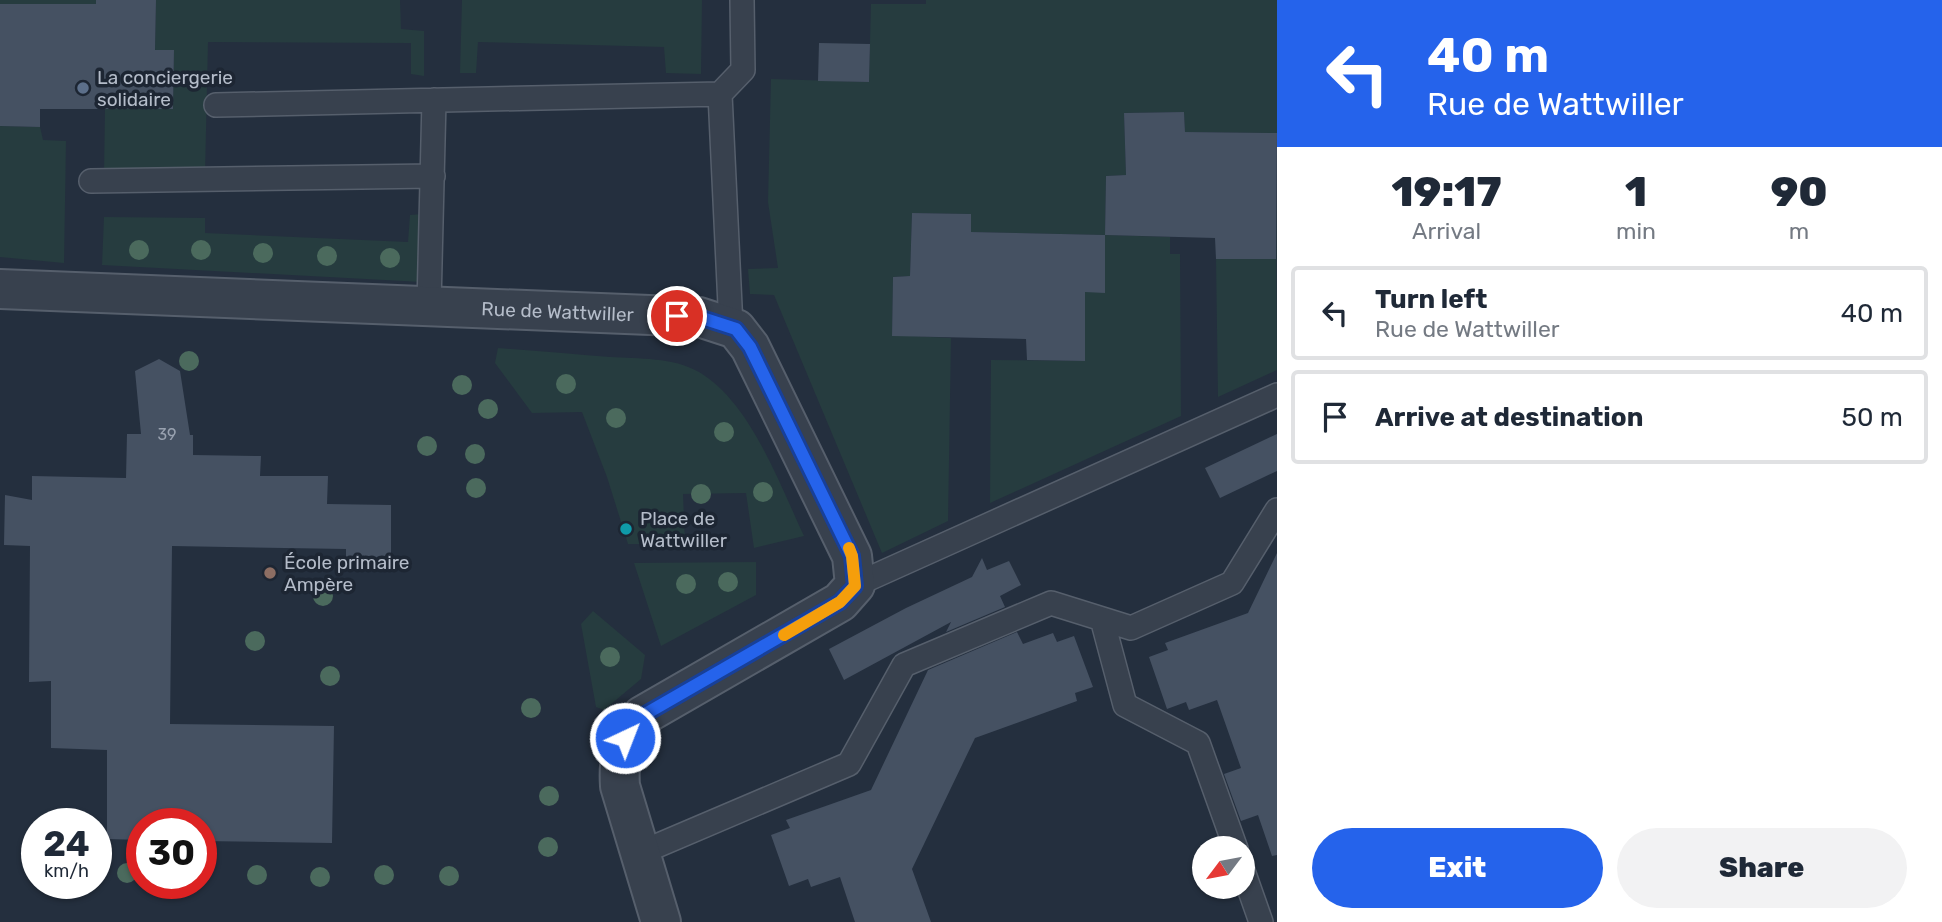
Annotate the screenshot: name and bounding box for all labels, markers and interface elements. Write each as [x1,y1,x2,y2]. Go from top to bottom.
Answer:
text: 40 m [1427,26,1549,84]
icon: left [1312,28,1403,119]
place label: La conciergerie solidaire [97,66,233,111]
marker: La conciergerie solidaire [75,80,91,96]
text: Rue de Wattwiller [1427,85,1684,123]
text: 19:17 [1391,167,1502,217]
text: 1 [1625,167,1647,217]
text: 90 [1770,167,1828,217]
text: Arrival [1412,217,1481,245]
text: min [1616,217,1656,245]
text: m [1789,217,1809,245]
text: Turn left [1375,284,1487,315]
pin [647,286,707,346]
icon: left [1316,294,1354,332]
street label: Rue de Wattwiller [481,297,635,326]
icon: arrive [658,297,696,335]
text: 40 m [1841,298,1903,329]
text: Rue de Wattwiller [1375,315,1560,343]
icon: arrive [1316,398,1354,436]
text: Arrive at destination [1375,402,1643,433]
text: 50 m [1842,402,1903,433]
house number: 39 [157,425,177,444]
place label: Place de Wattwiller [640,507,728,552]
marker: Place de Wattwiller [618,521,634,537]
place label: École primaire Ampère [284,551,410,596]
marker: École primaire Ampère [262,565,278,581]
position arrow [588,701,662,775]
speed limit sign: 30 [126,808,217,899]
text: 24 [43,823,90,865]
button: Exit [1312,828,1603,908]
button: Share [1617,828,1907,908]
north arrow [1192,836,1255,900]
map controls [1192,836,1255,899]
text: km/h [44,860,89,882]

